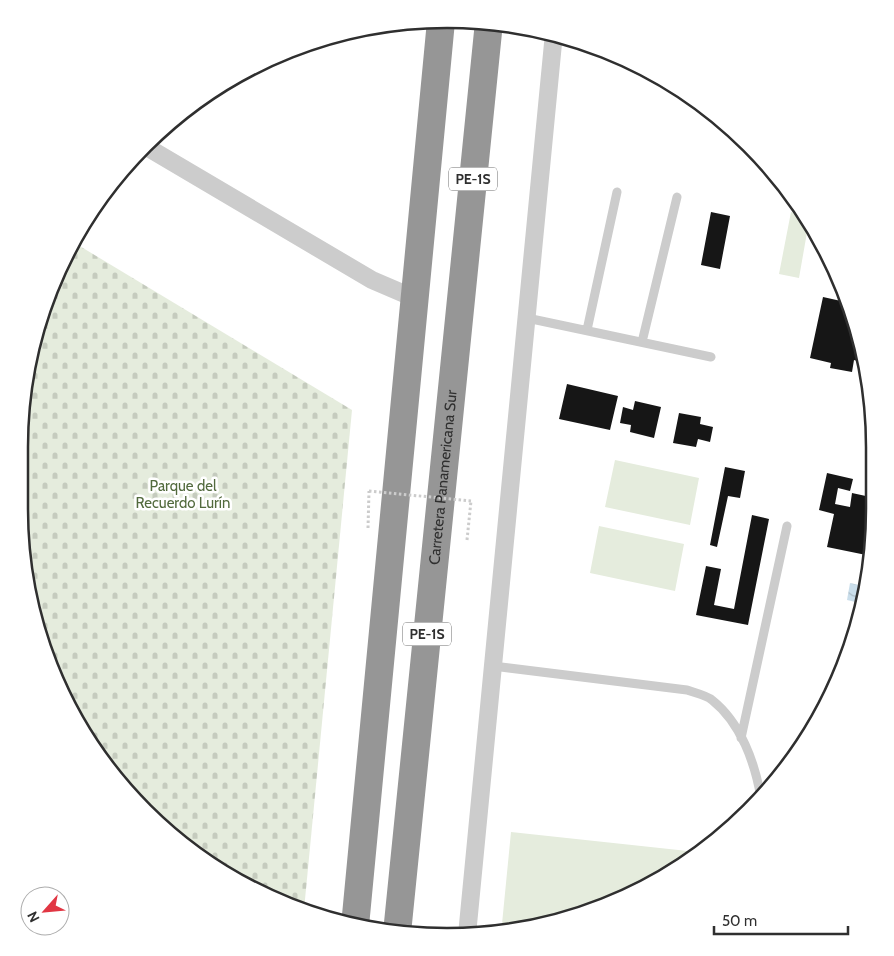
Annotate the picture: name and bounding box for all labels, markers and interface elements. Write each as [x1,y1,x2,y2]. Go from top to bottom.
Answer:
road number: PE-1S [449,168,497,190]
street label: Carretera Panamericana Sur [425,389,461,566]
park label: Parque del Recuerdo Lurín [136,477,230,512]
road number: PE-1S [403,622,451,646]
north arrow [20,886,70,936]
scale bar [714,904,848,936]
text: N [23,908,44,925]
text: 50 m [722,912,757,930]

